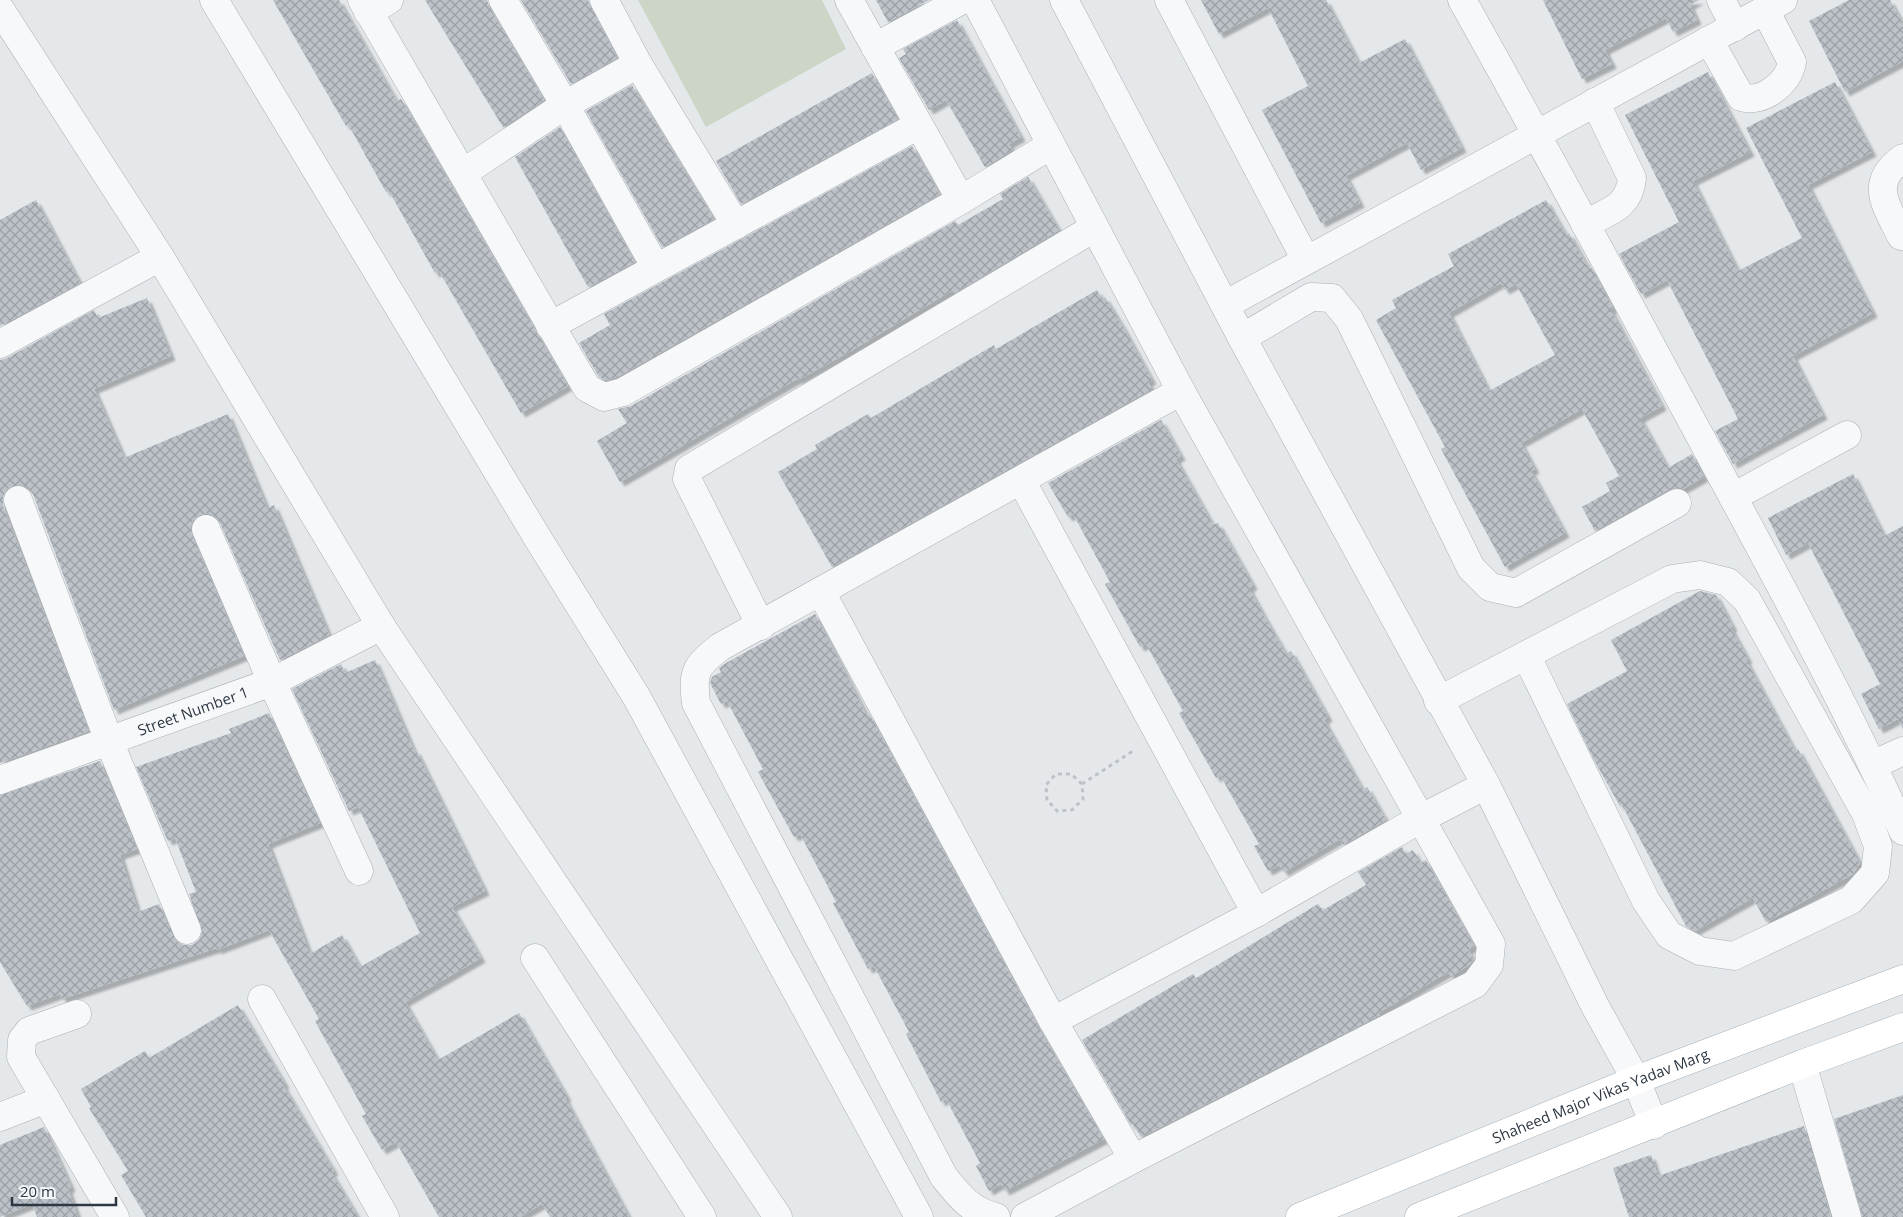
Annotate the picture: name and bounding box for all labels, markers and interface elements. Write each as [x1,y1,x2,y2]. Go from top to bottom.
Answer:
street label: Street Number 1 [135,681,251,740]
street label: Shaheed Major Vikas Yadav Marg [1489,1043,1711,1148]
scale bar [12,1174,116,1206]
text: 20 m [20,1181,55,1201]

